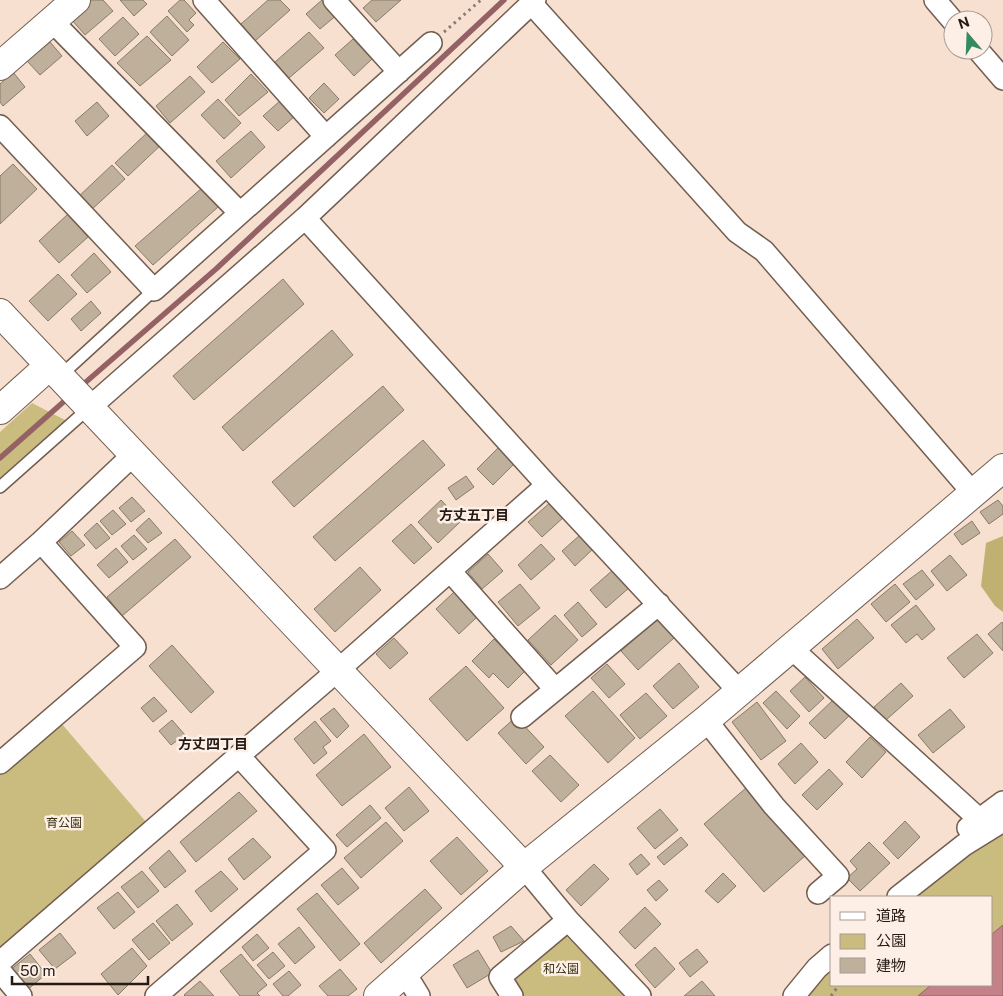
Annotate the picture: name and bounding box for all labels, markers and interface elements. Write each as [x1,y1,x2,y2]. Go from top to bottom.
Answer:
north arrow [943,10,993,60]
text: N [956,13,972,32]
district label: 方丈五丁目 [439,507,509,523]
district label: 方丈四丁目 [178,736,248,752]
park label: 育公園 [46,816,82,830]
legend [830,896,993,986]
text: 道路 [876,907,906,924]
text: 公園 [876,932,906,949]
scale bar [12,954,149,986]
text: 建物 [876,957,906,974]
text: 50 m [20,962,55,979]
park label: 和公園 [543,962,579,976]

